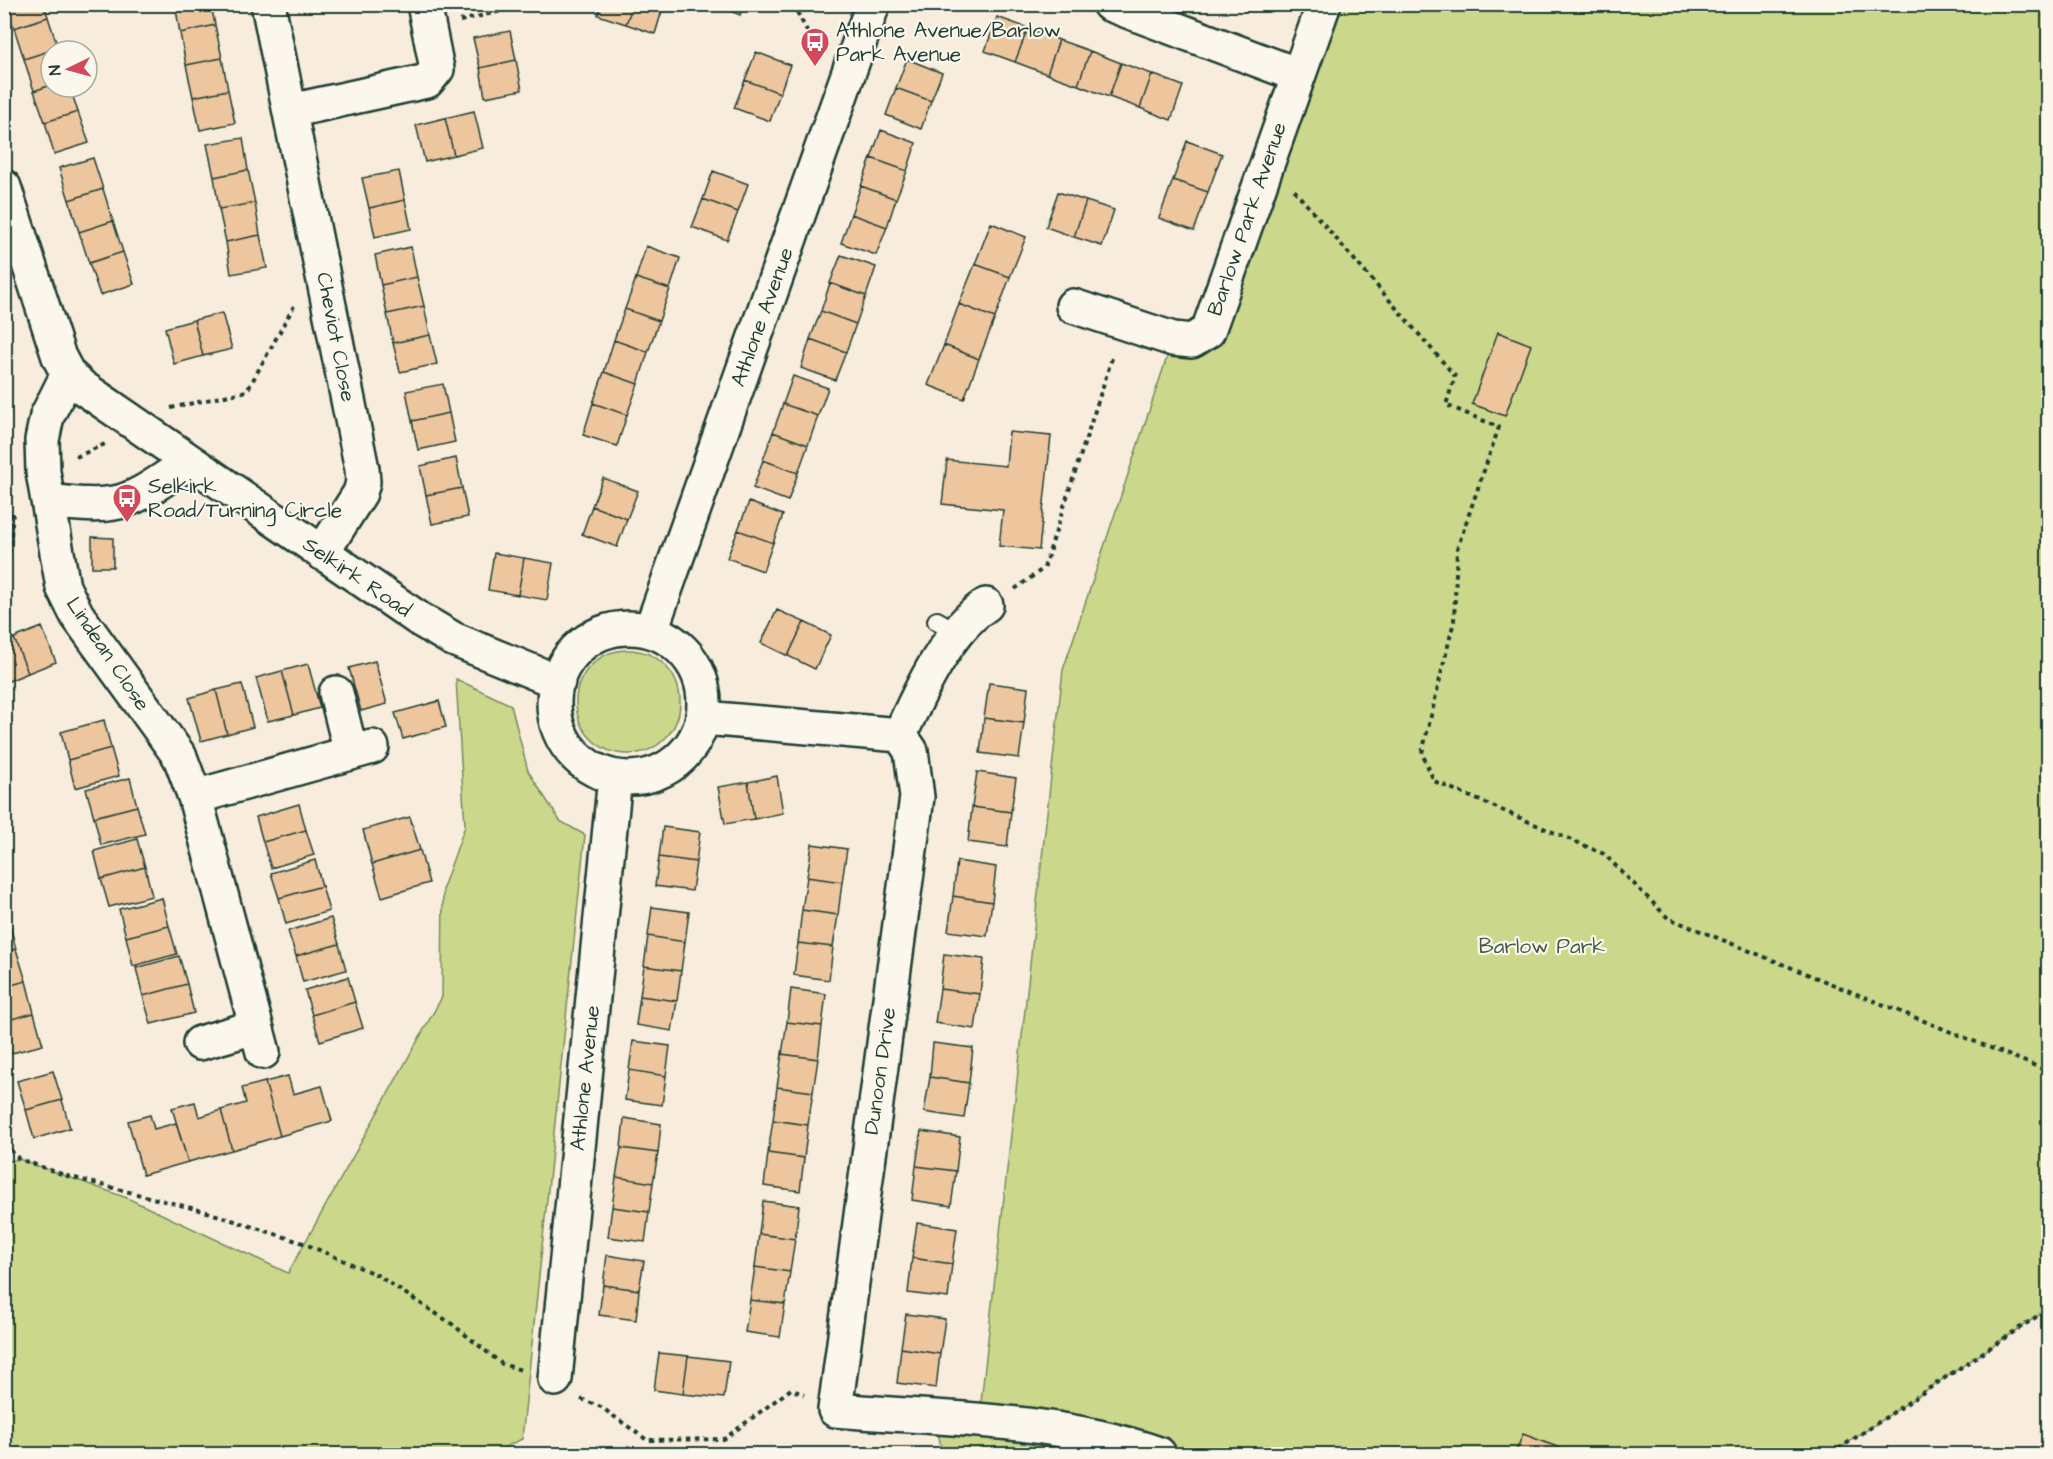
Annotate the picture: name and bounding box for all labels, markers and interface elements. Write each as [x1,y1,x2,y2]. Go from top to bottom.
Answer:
place label: Athlone Avenue/Barlow Park Avenue [836,16,1061,69]
bus stop icon: Athlone Avenue/Barlow Park Avenue [799,26,831,68]
north arrow [39,39,99,99]
text: N [44,64,66,76]
street label: Barlow Park Avenue [1200,118,1294,320]
street label: Athlone Avenue [723,243,801,391]
street label: Cheviot Close [309,270,363,404]
place label: Selkirk Road/Turning Circle [148,472,342,527]
bus stop icon: Selkirk Road/Turning Circle [111,482,143,524]
street label: Selkirk Road [297,530,417,624]
street label: Lindean Close [59,591,157,717]
park label: Barlow Park [1479,932,1605,961]
street label: Athlone Avenue [563,1004,607,1152]
street label: Dunoon Drive [857,1006,903,1136]

